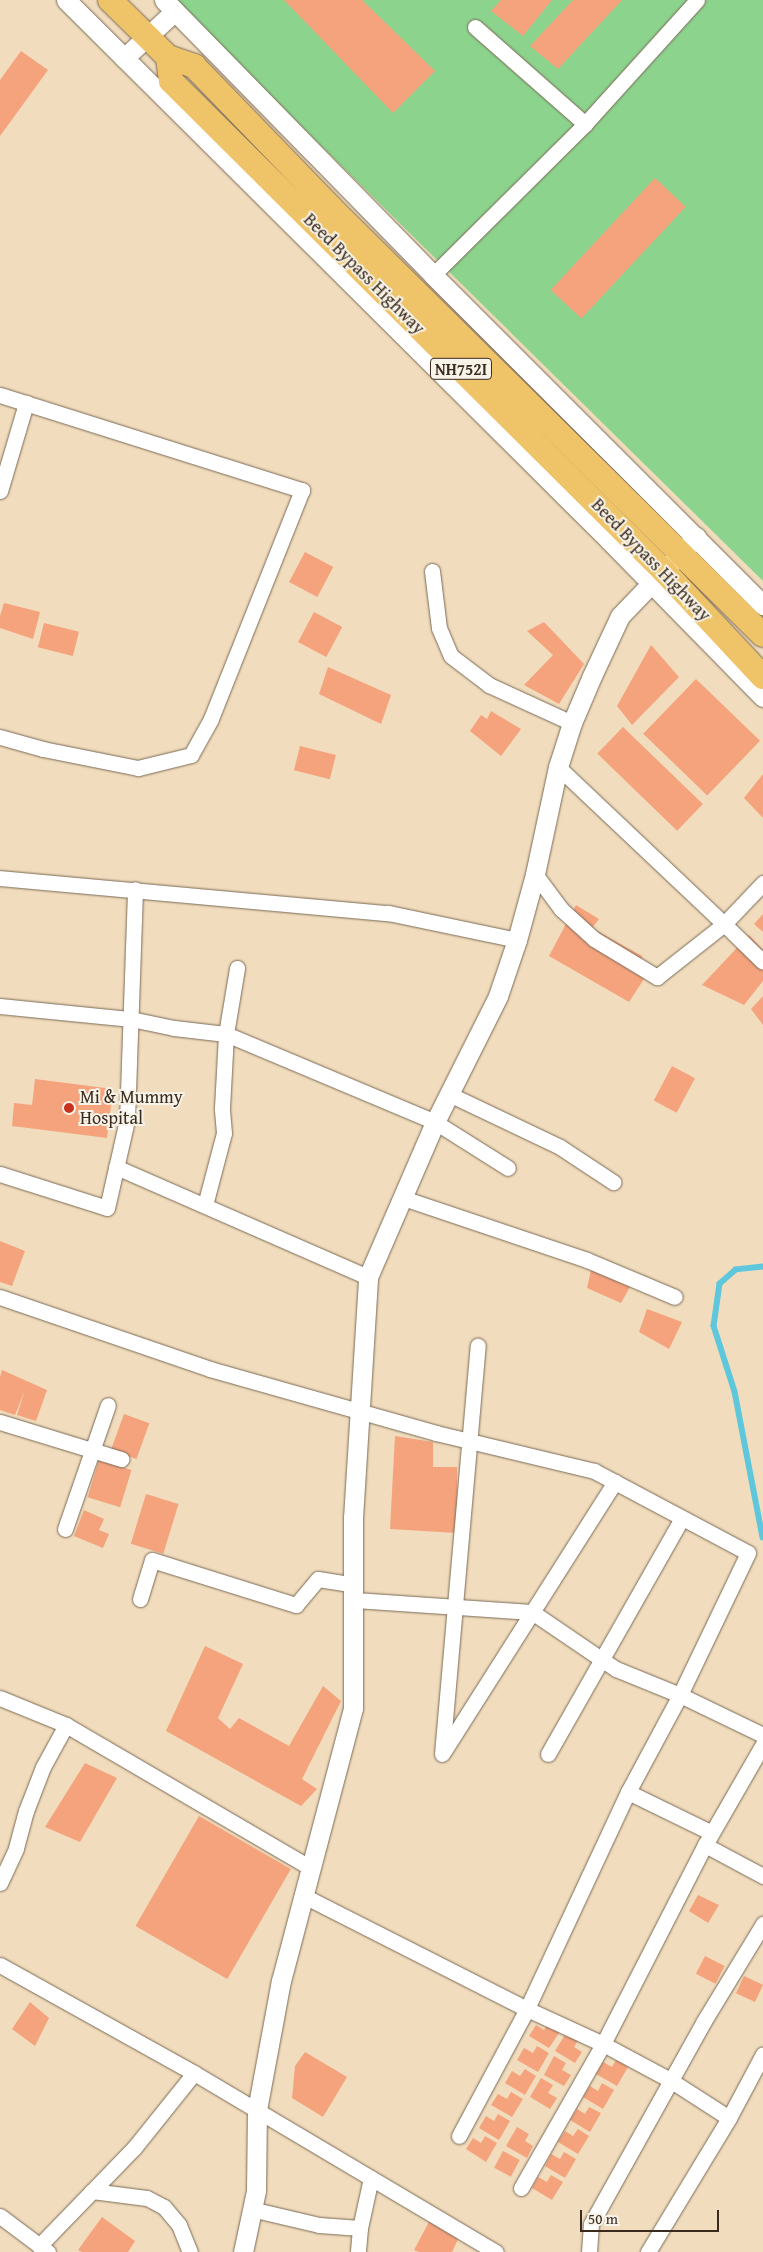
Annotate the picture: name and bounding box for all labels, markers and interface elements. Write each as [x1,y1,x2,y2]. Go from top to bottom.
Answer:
street label: Beed Bypass Highway [299,209,429,339]
road number: NH752I [430,356,492,382]
street label: Beed Bypass Highway [587,494,715,626]
place label: Mi & Mummy Hospital [80,1087,183,1130]
marker: Mi & Mummy Hospital [62,1101,76,1115]
scale bar [583,2200,722,2232]
text: 50 m [588,2208,618,2229]

